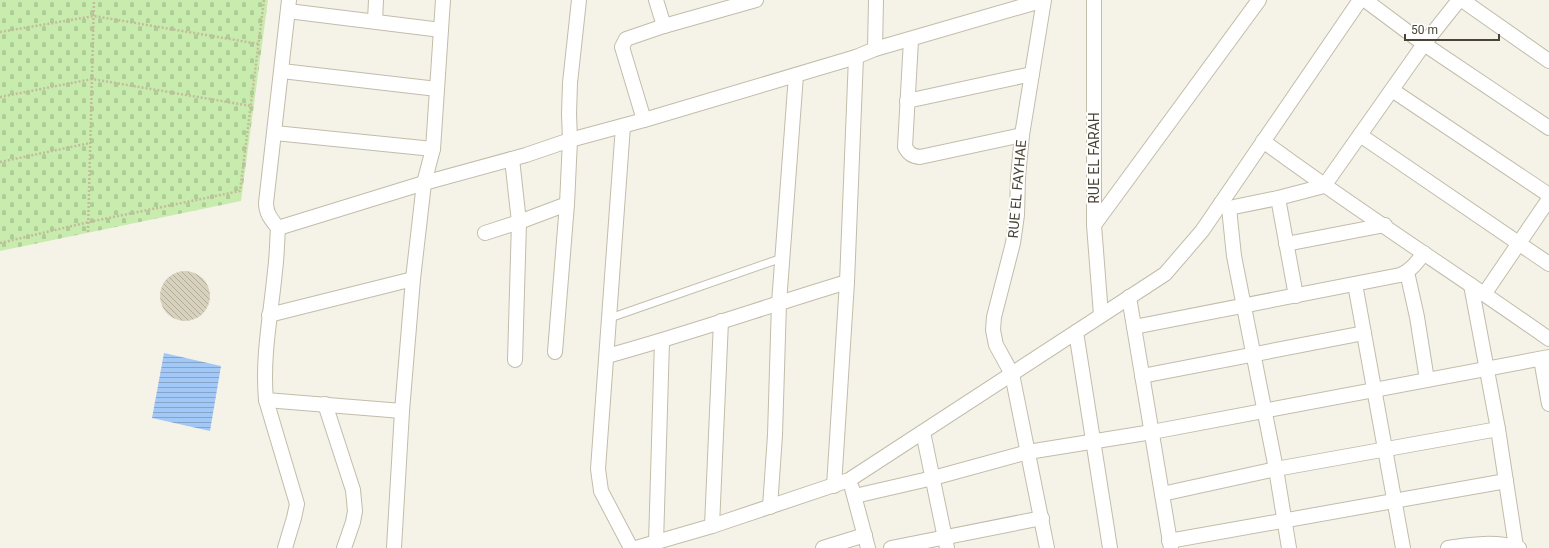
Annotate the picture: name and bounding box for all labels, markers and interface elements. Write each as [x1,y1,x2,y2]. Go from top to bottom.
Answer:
scale bar [1405,16,1499,42]
text: 50 m [1411,23,1438,37]
street label: RUE EL FARAH [1086,112,1102,204]
street label: RUE EL FAYHAE [1005,139,1029,239]

